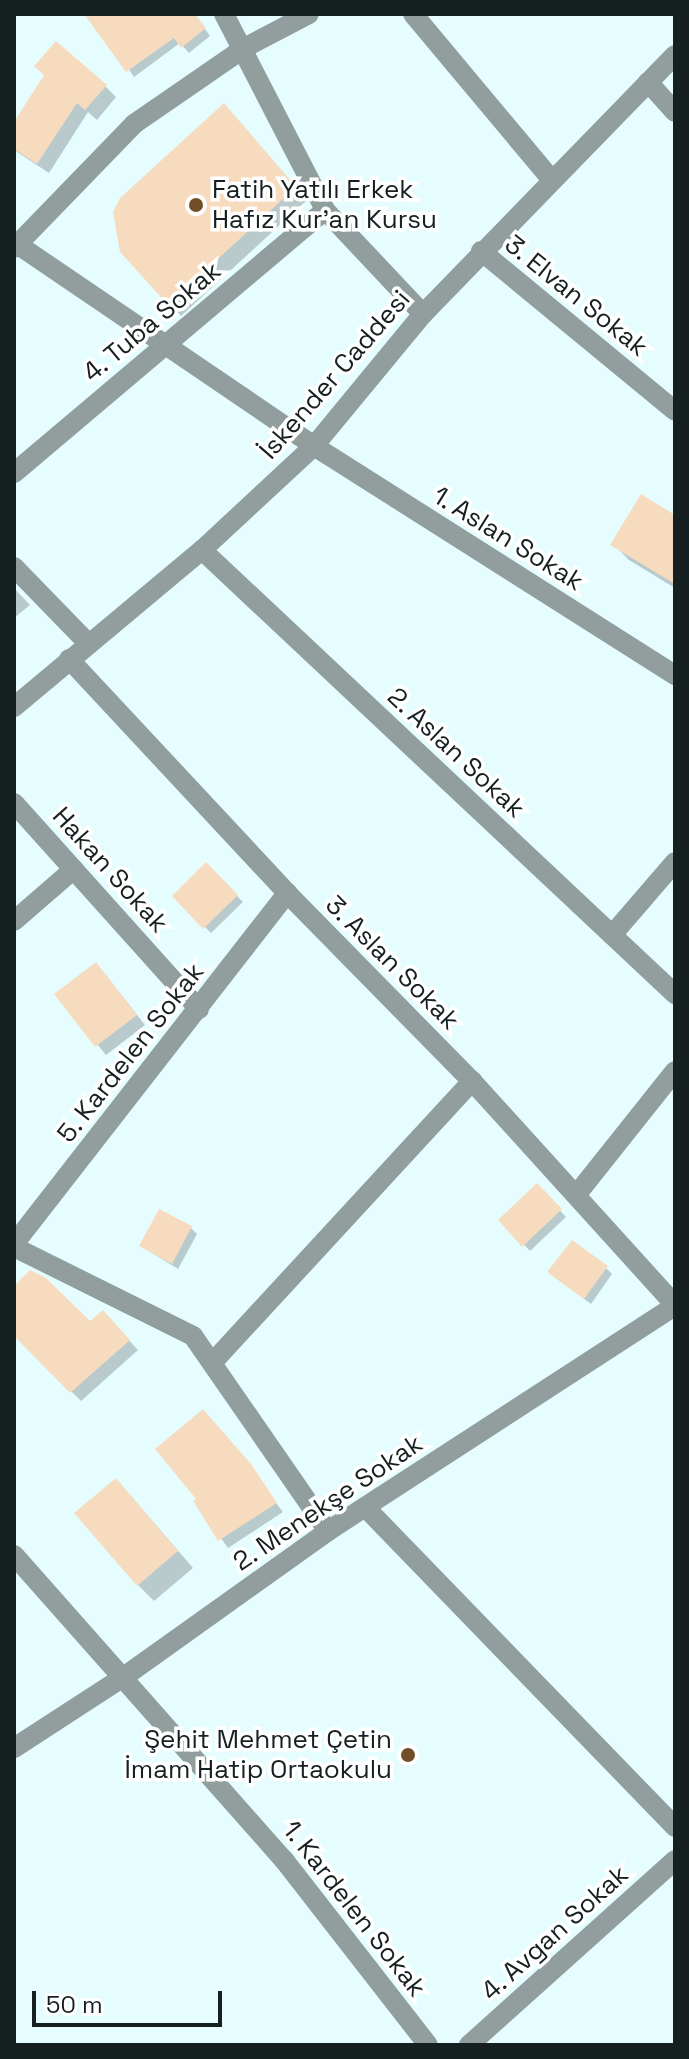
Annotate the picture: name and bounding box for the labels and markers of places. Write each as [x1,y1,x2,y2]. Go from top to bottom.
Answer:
place label: Fatih Yatılı Erkek Hafız Kur'an Kursu [212,174,437,236]
marker: Fatih Yatılı Erkek Hafız Kur'an Kursu [187,196,205,214]
place label: Şehit Mehmet Çetin İmam Hatip Ortaokulu [124,1724,392,1786]
marker: Şehit Mehmet Çetin İmam Hatip Ortaokulu [399,1746,417,1764]

